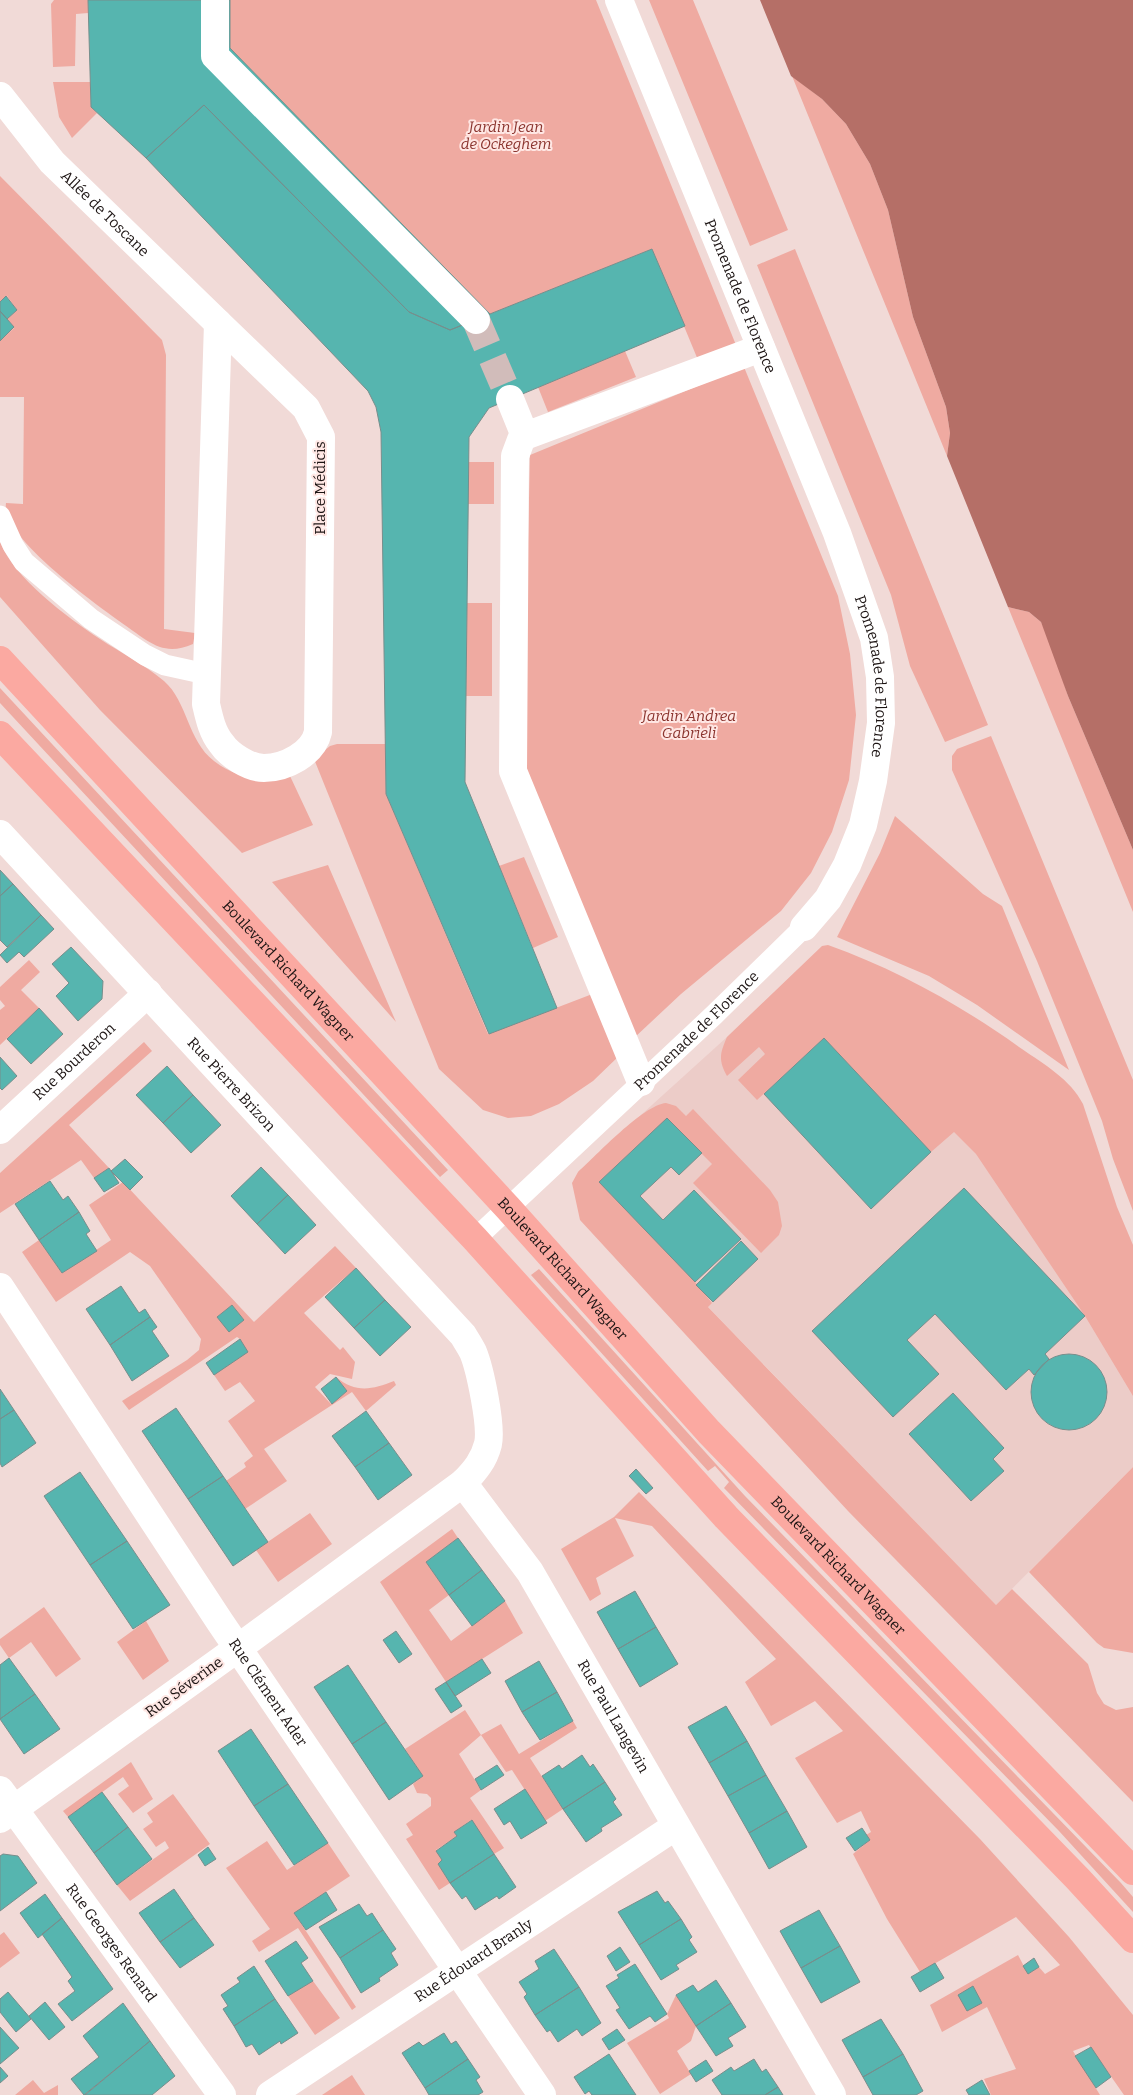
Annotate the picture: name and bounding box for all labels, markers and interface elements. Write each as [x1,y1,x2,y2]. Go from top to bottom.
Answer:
park label: Jardin Jean de Ockeghem [461,118,551,153]
street label: Allée de Toscane [57,167,153,260]
street label: Promenade de Florence [701,216,780,376]
street label: Place Médicis [311,441,329,535]
street label: Promenade de Florence [851,593,890,759]
park label: Jardin Andrea Gabrieli [640,707,736,742]
street label: Boulevard Richard Wagner [218,897,358,1046]
street label: Promenade de Florence [630,967,762,1094]
street label: Rue Bourderon [29,1019,119,1104]
street label: Rue Pierre Brizon [184,1034,280,1135]
street label: Boulevard Richard Wagner [494,1194,632,1344]
street label: Boulevard Richard Wagner [767,1493,909,1639]
street label: Rue Clément Ader [225,1635,311,1750]
street label: Rue Séverine [142,1653,226,1721]
street label: Rue Paul Langevin [574,1657,653,1776]
street label: Rue Georges Renard [62,1880,160,2005]
street label: Rue Édouard Branly [411,1915,536,2006]

